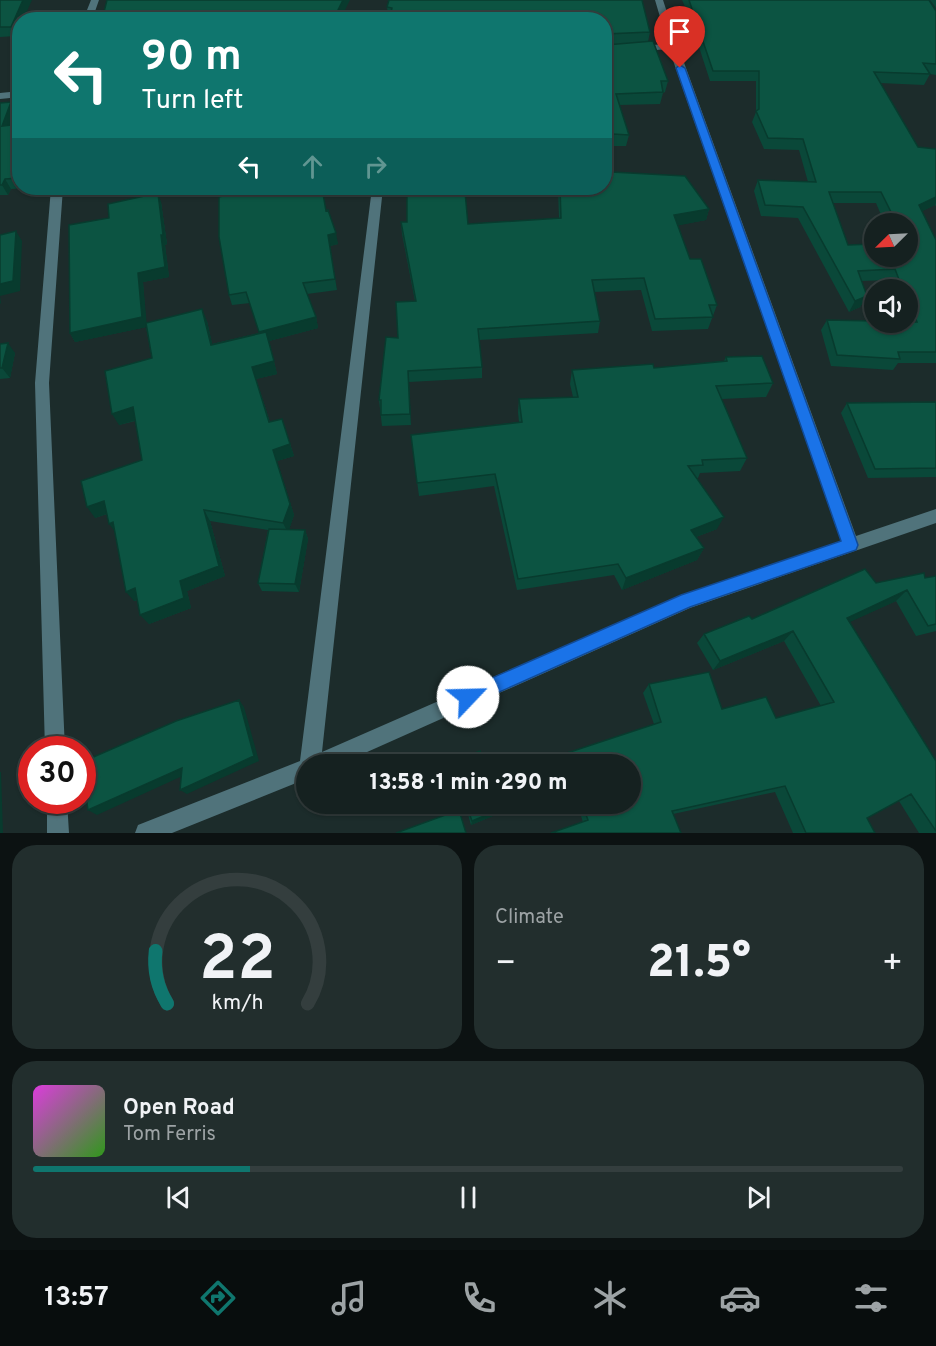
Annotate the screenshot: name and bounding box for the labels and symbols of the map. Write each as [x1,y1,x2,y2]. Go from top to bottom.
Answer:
pin [654,6,705,68]
north arrow [864,213,918,267]
position arrow [436,665,500,729]
speed limit sign: 30 [18,736,96,814]

